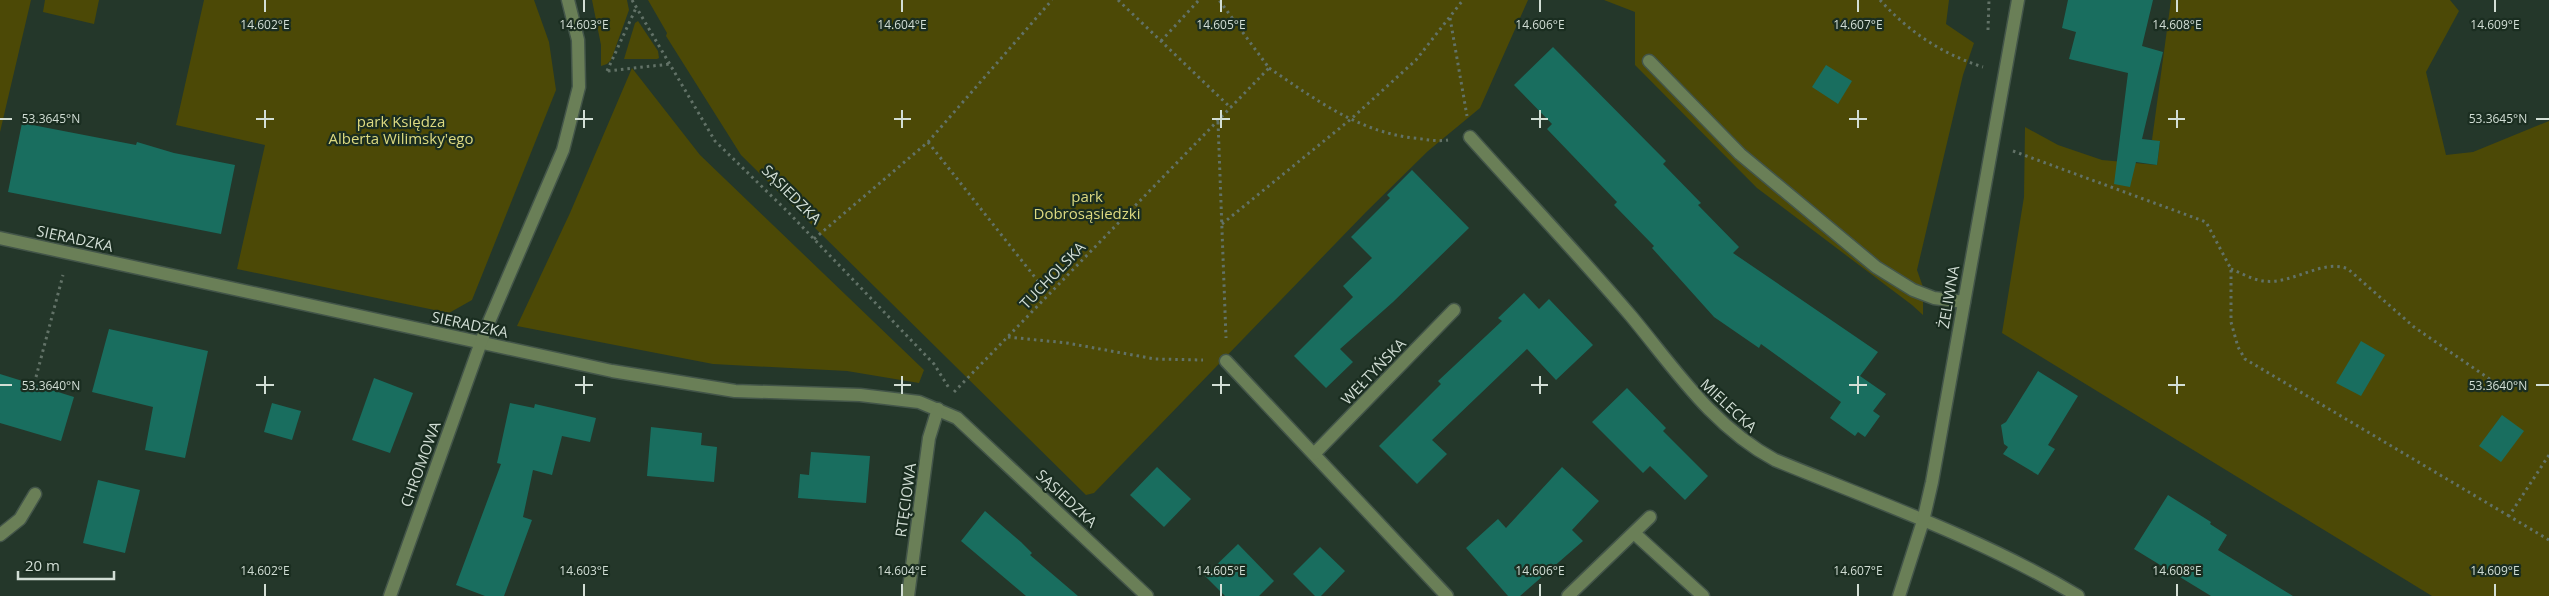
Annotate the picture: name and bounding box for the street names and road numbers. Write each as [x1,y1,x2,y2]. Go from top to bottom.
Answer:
street label: SĄSIEDZKA [758,160,827,229]
street label: SIERADZKA [35,220,116,256]
street label: TUCHOLSKA [1015,237,1089,313]
street label: ŻELIWNA [1933,263,1963,330]
street label: SIERADZKA [430,306,511,342]
street label: WEŁTYŃSKA [1336,333,1410,408]
street label: MIELECKA [1696,374,1762,437]
street label: CHROMOWA [395,418,445,510]
street label: RTĘCIOWA [890,461,920,538]
street label: SĄSIEDZKA [1032,465,1102,532]

